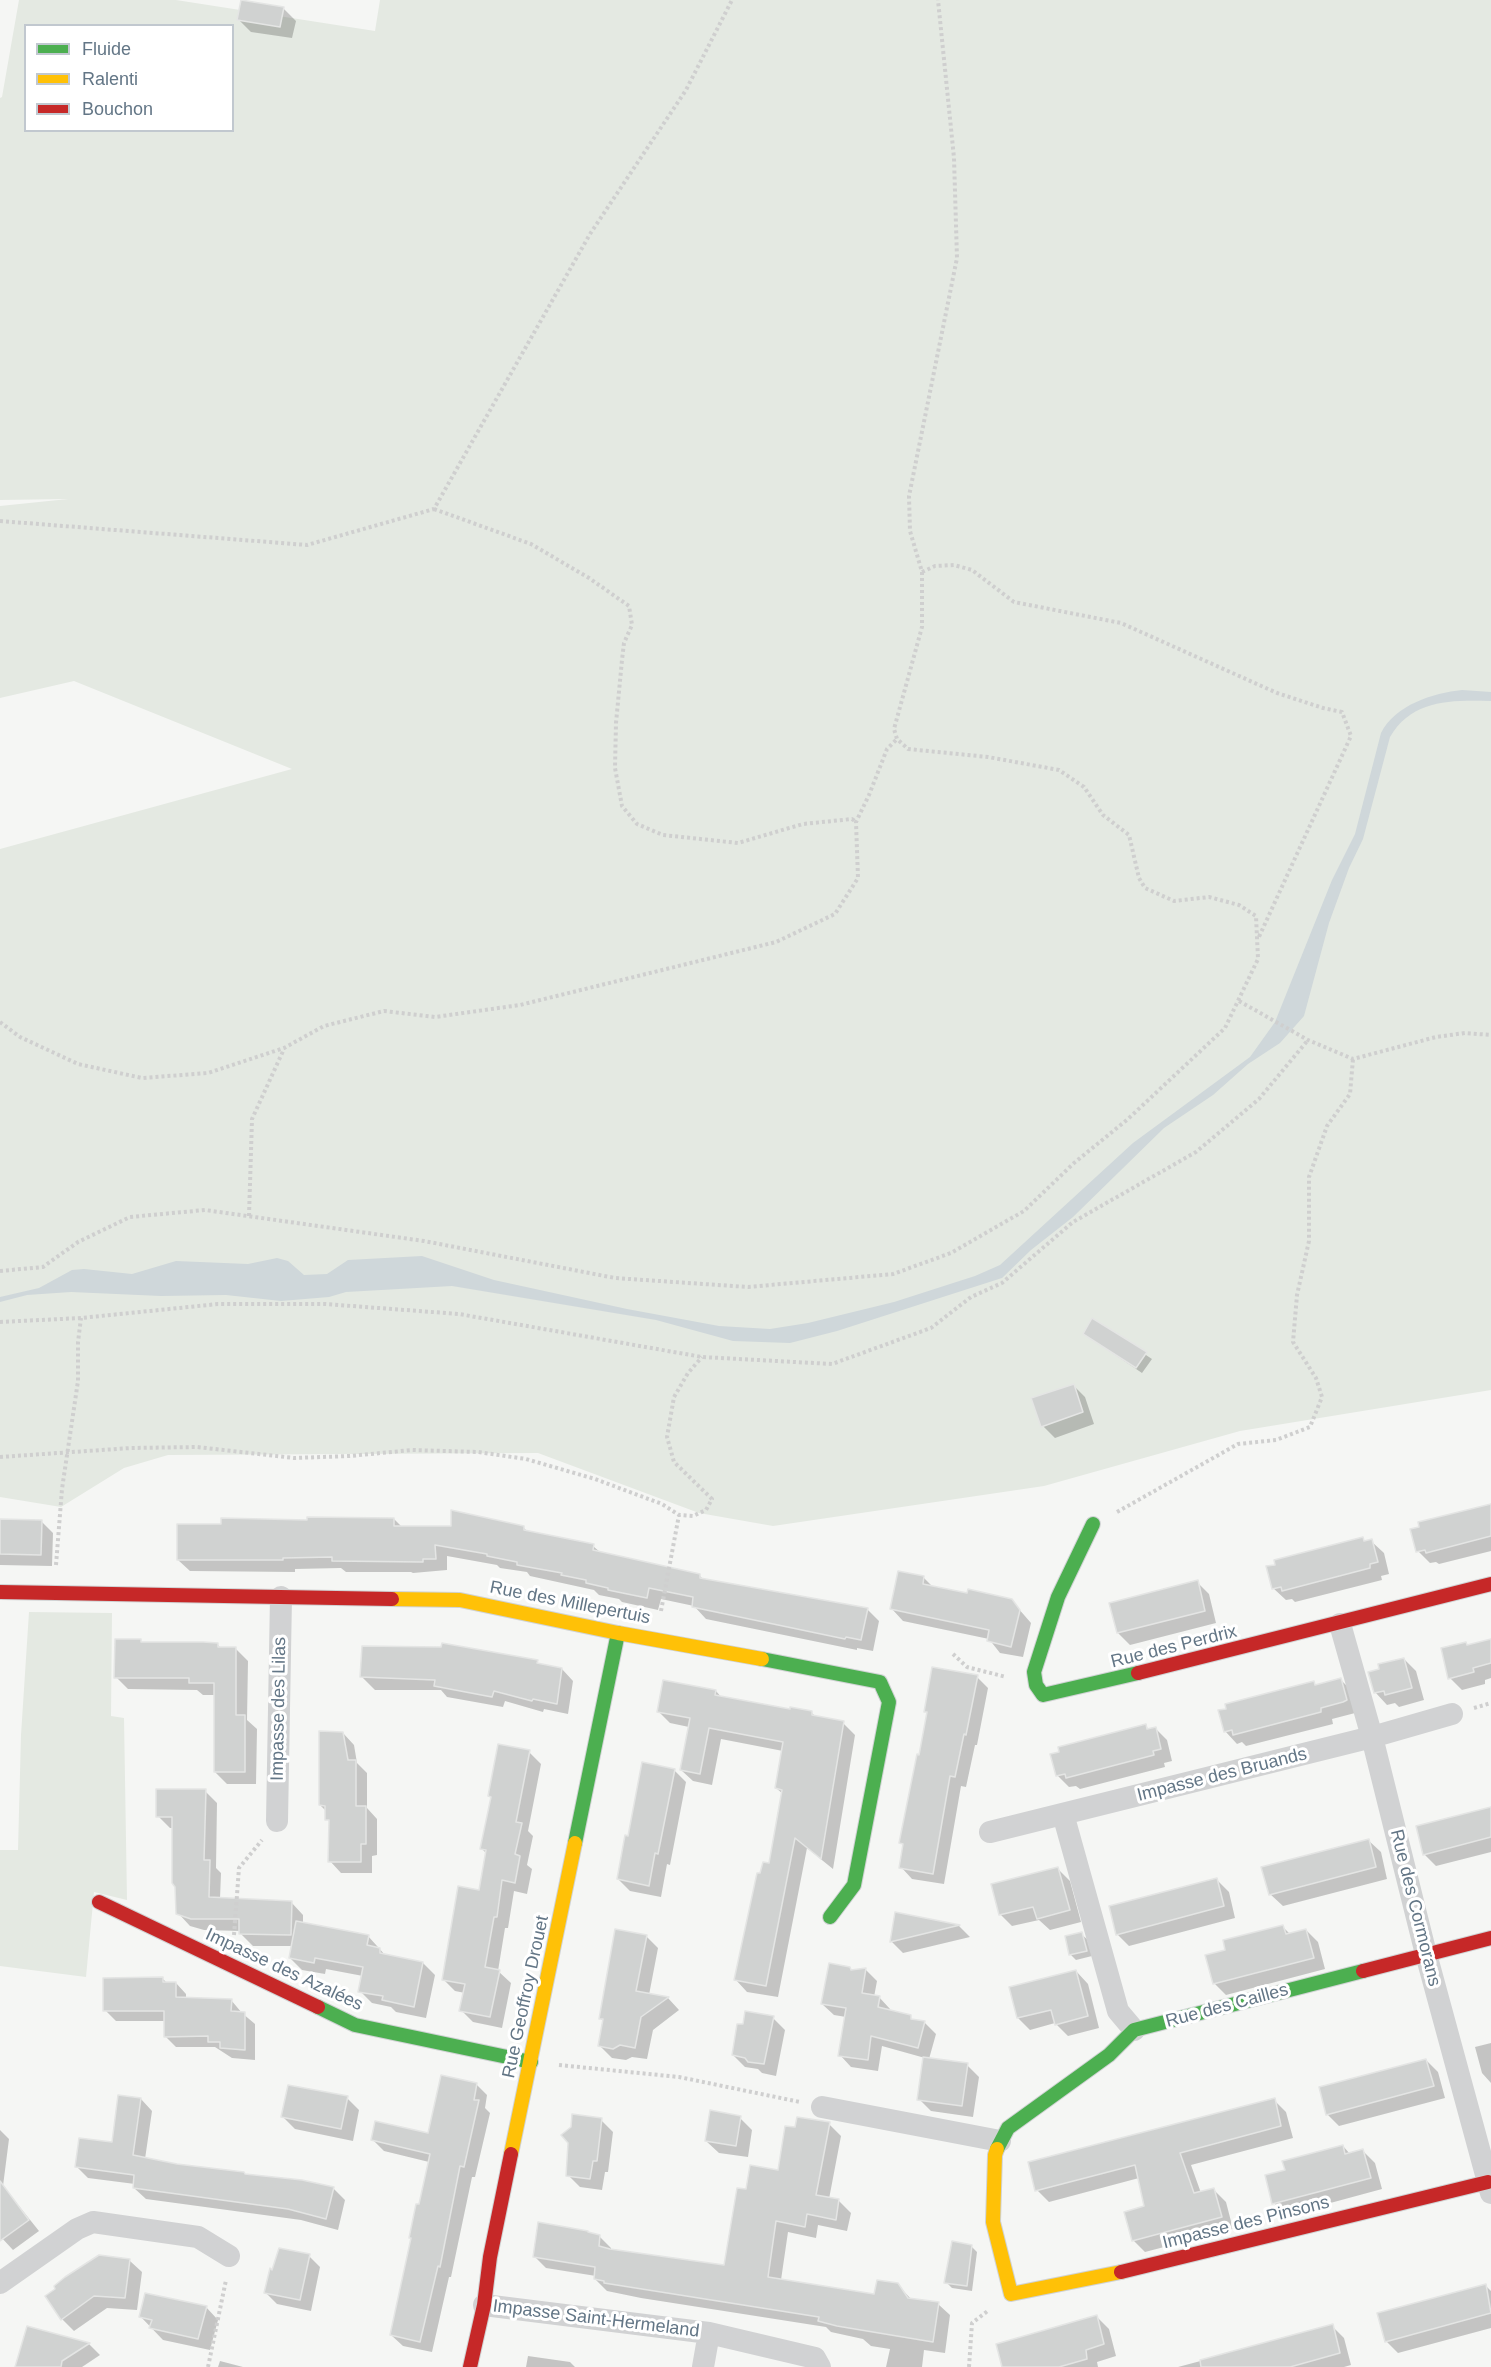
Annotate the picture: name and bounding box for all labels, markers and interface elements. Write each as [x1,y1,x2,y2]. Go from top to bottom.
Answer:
legend [24,24,234,132]
text: Fluide [82,39,131,59]
text: Ralenti [82,69,138,89]
text: Bouchon [82,99,153,119]
street label: Rue des Millepertuis [488,1577,652,1629]
street label: Rue des Perdrix [1109,1621,1239,1673]
street label: Impasse des Lilas [267,1637,291,1781]
street label: Impasse des Bruands [1135,1743,1309,1807]
street label: Rue des Cormorans [1385,1827,1445,1989]
street label: Rue Geoffroy Drouet [498,1914,554,2080]
street label: Impasse des Azalées [202,1924,366,2016]
street label: Rue des Cailles [1163,1979,1291,2033]
street label: Impasse des Pinsons [1160,2192,1332,2254]
street label: Impasse Saint-Hermeland [491,2296,701,2342]

